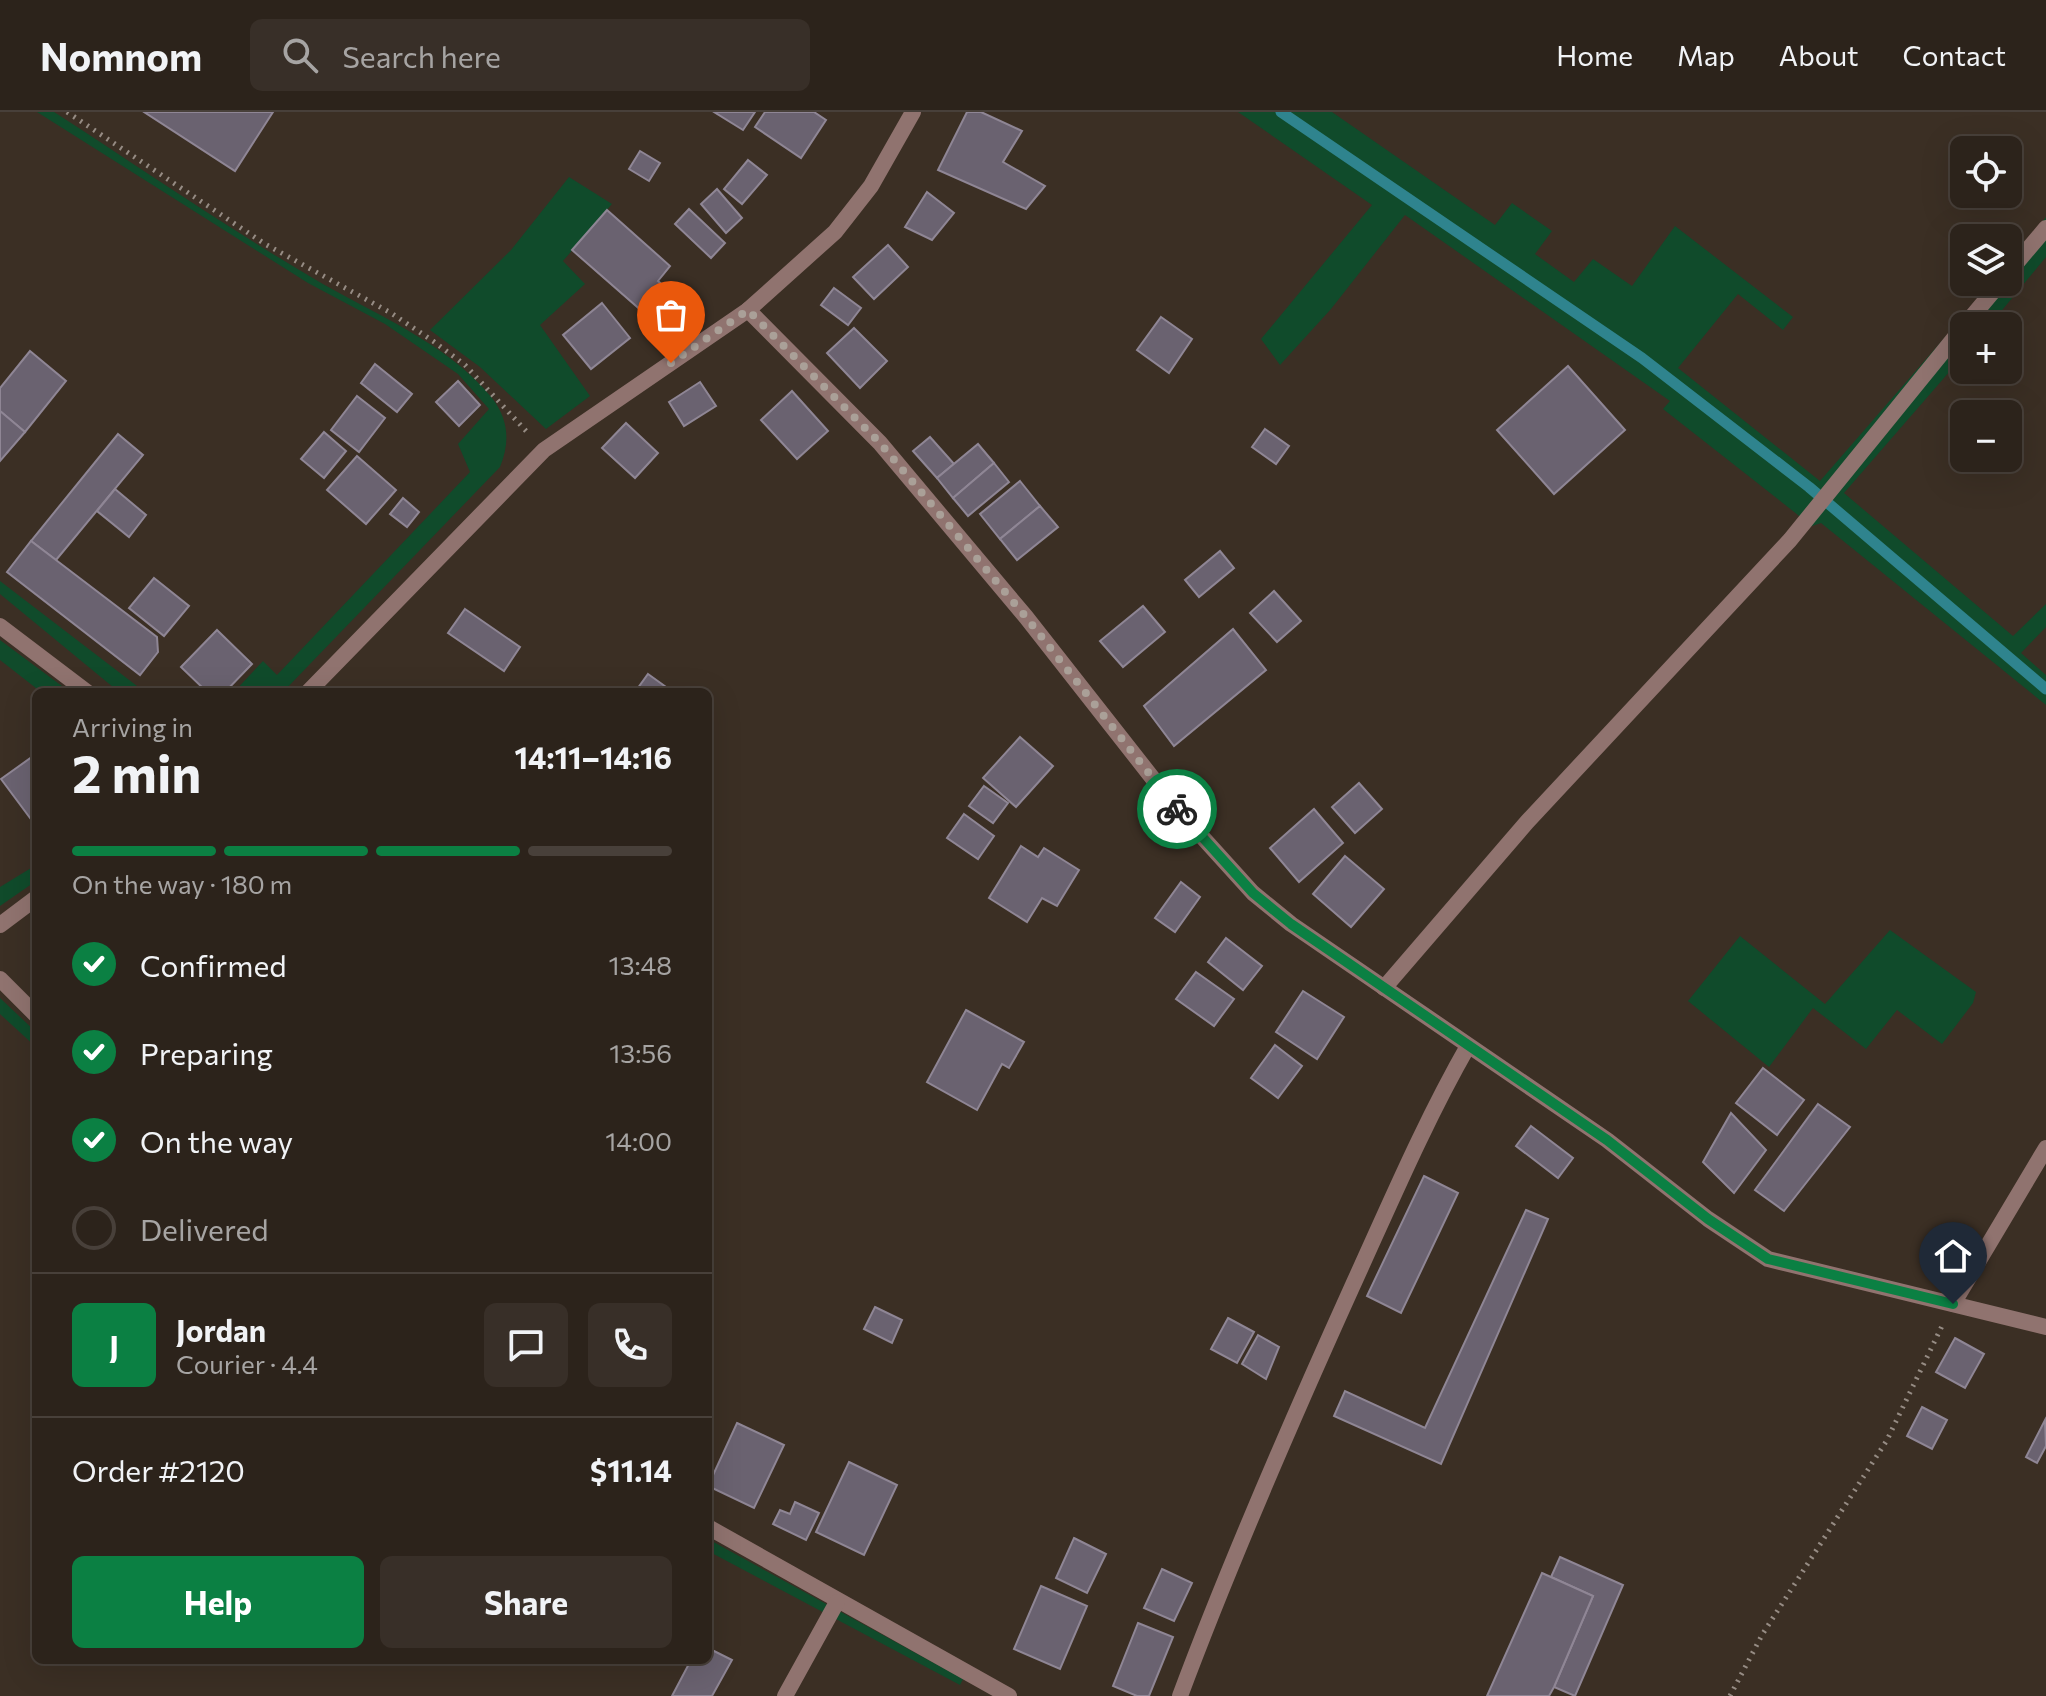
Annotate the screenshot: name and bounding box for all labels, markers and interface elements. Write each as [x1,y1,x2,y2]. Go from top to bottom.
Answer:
search box [250,19,810,91]
text: Nomnom [40,32,202,79]
icon: search [278,33,322,77]
text: Search here [342,37,501,74]
text: Home [1556,38,1633,72]
text: Map [1677,38,1735,72]
text: About [1779,38,1859,72]
text: Contact [1903,38,2006,72]
map controls [1950,136,2022,472]
button: locate [1950,136,2022,208]
button: layers [1950,224,2022,296]
pin [637,281,705,363]
icon: bag [649,293,693,337]
button: + [1950,312,2022,384]
button: − [1950,400,2022,472]
text: Arriving in [72,711,193,742]
text: 14:11–14:16 [515,738,672,775]
text: 2 min [72,740,201,804]
courier [1137,769,1217,849]
icon: bike [1155,787,1199,831]
text: On the way · 180 m [72,868,292,899]
icon: check [72,942,116,986]
text: Confirmed [140,946,287,983]
text: 13:48 [609,949,672,980]
icon: check [72,1030,116,1074]
text: Preparing [140,1034,273,1071]
text: 13:56 [609,1037,672,1068]
icon: check [72,1118,116,1162]
text: On the way [140,1122,293,1159]
text: 14:00 [605,1125,672,1156]
text: Delivered [140,1210,269,1247]
pin [1919,1222,1987,1304]
icon: home [1931,1234,1975,1278]
button: chat [484,1303,568,1387]
button: phone [588,1303,672,1387]
text: Jordan [176,1311,266,1348]
text: J [109,1327,119,1364]
text: Courier · 4.4 [176,1348,318,1379]
text: Order #2120 [72,1451,245,1488]
text: $11.14 [590,1451,672,1488]
button: Help [72,1556,364,1648]
button: Share [380,1556,672,1648]

